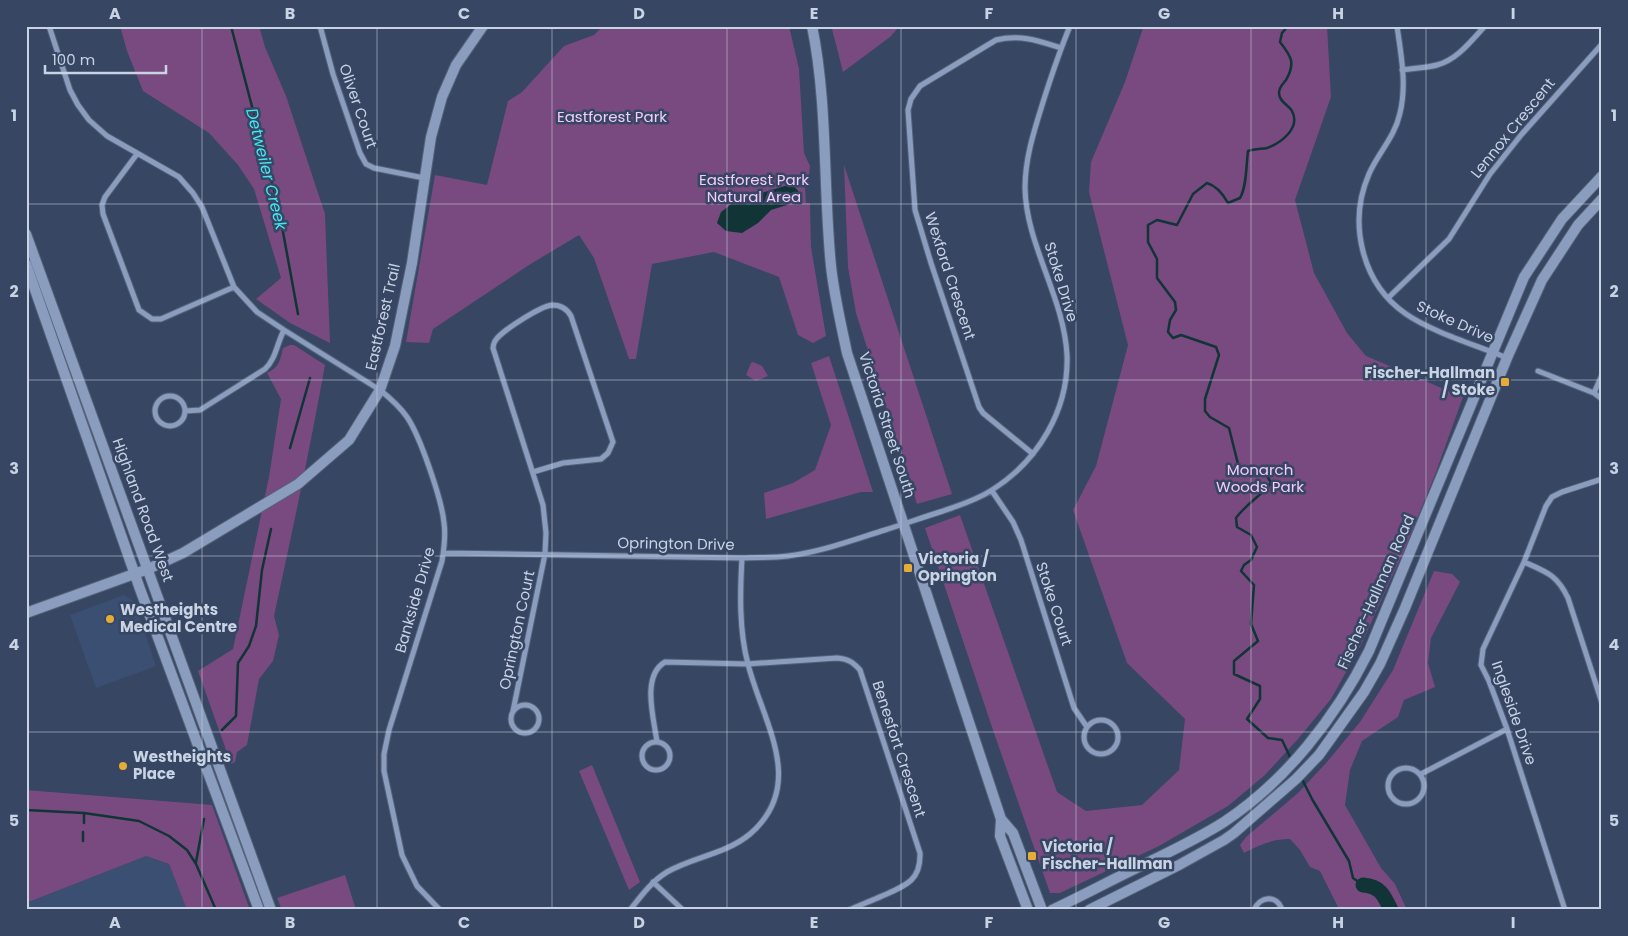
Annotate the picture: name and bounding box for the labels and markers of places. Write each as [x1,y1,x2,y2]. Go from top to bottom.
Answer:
place label: Fischer-Hallman / Stoke [1364,362,1495,400]
marker: Fischer-Hallman / Stoke [1499,376,1511,388]
place label: Victoria / Oprington [918,548,997,586]
marker: Victoria / Oprington [902,562,914,574]
place label: Westheights Medical Centre [120,599,237,637]
marker: Westheights Medical Centre [104,613,116,625]
place label: Westheights Place [133,746,231,784]
marker: Westheights Place [117,760,129,772]
place label: Victoria / Fischer-Hallman [1042,836,1173,874]
marker: Victoria / Fischer-Hallman [1026,850,1038,862]

